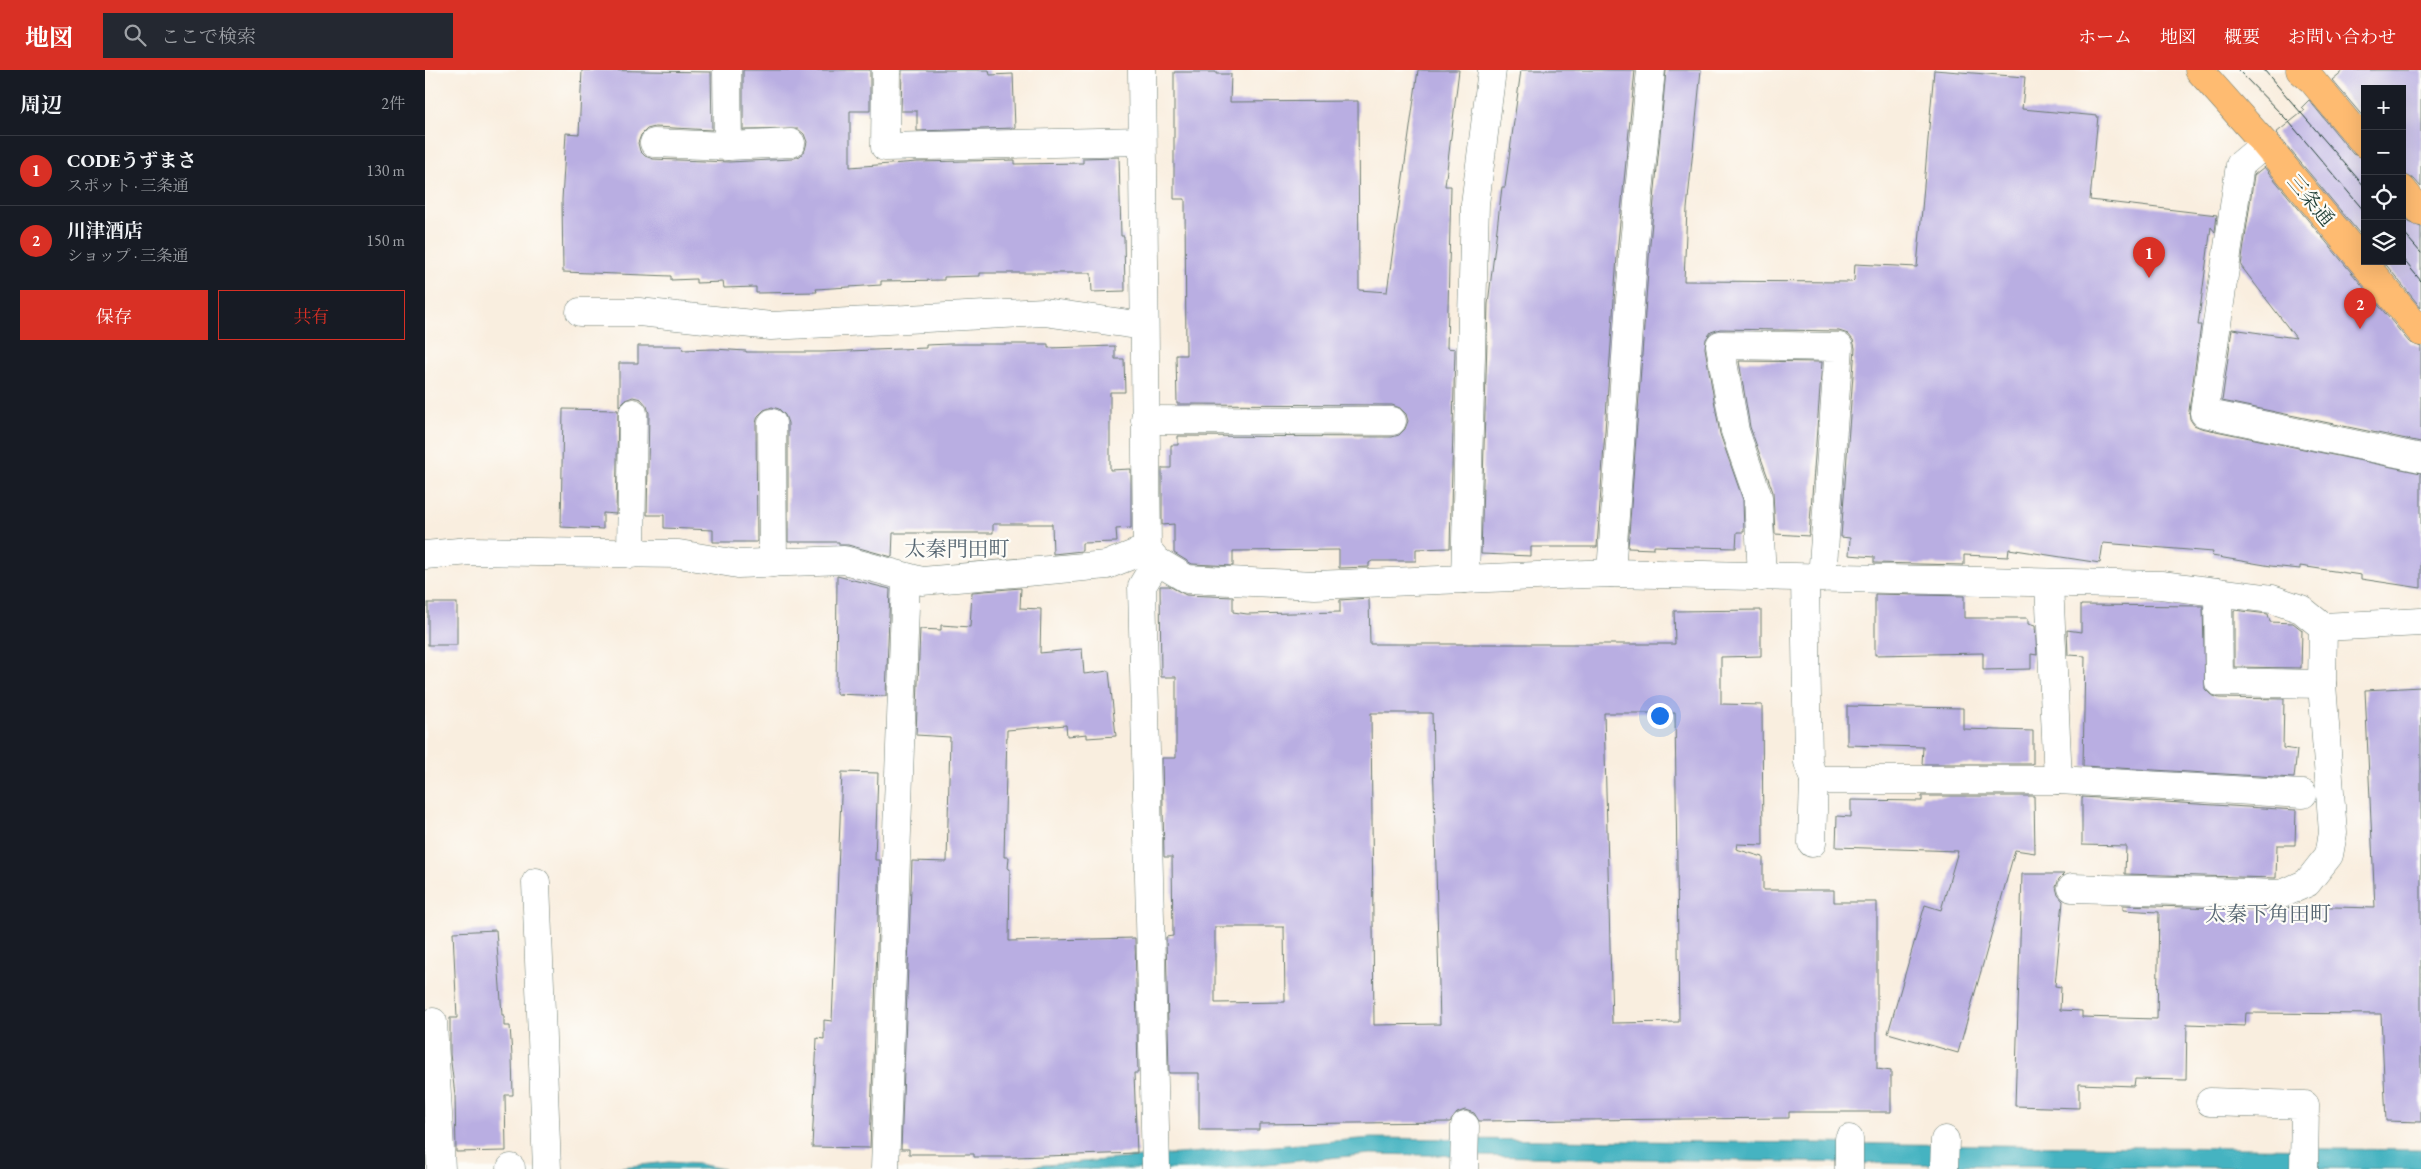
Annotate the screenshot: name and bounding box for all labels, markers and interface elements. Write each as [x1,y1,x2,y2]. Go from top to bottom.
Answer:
search box [103,13,453,58]
icon: search [121,21,149,49]
text: 地図 [25,22,73,53]
text: ここで検索 [161,24,256,49]
text: ホーム [2078,25,2132,48]
text: 地図 [2160,25,2196,48]
text: 概要 [2224,25,2260,48]
text: お問い合わせ [2288,25,2396,48]
map controls [2361,85,2406,265]
button: + [2361,85,2406,130]
text: 周辺 [20,91,62,118]
text: 2件 [381,93,405,114]
button: − [2361,130,2406,175]
text: CODEうずまさ [67,148,196,173]
text: 1 [32,160,40,181]
text: 130 m [366,160,405,181]
street label: 三条通 [2282,169,2340,231]
text: スポット · 三条通 [67,175,189,196]
button: locate [2361,175,2406,220]
text: 川津酒店 [67,218,143,243]
button: layers [2361,220,2406,265]
text: 2 [32,230,40,251]
text: 150 m [366,230,405,251]
pin: 1 [2133,237,2165,278]
text: ショップ · 三条通 [67,245,188,266]
pin: 2 [2344,288,2376,329]
button: 保存 [20,290,208,340]
button: 共有 [218,290,405,340]
district label: 太秦門田町 [905,535,1010,562]
your location [1647,703,1673,729]
district label: 太秦下角田町 [2205,900,2331,927]

